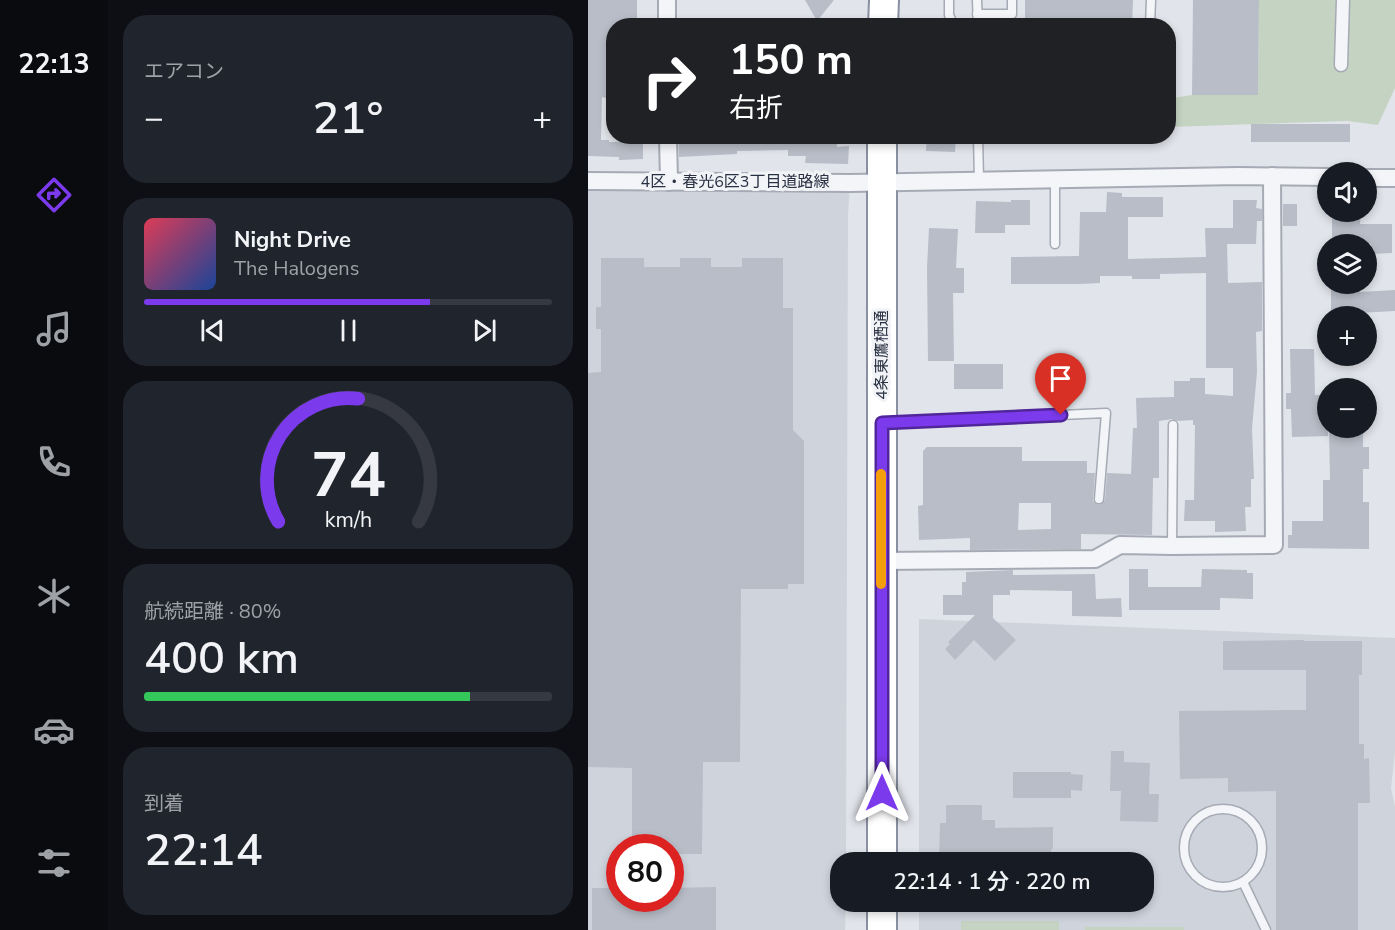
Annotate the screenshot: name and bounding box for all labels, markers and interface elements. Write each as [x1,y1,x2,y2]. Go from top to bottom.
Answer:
text: 150 m [729,32,853,89]
icon: right [630,42,708,120]
text: 22:13 [18,46,90,83]
text: エアコン [144,58,224,85]
text: 21° [313,88,383,149]
text: 右折 [729,90,783,127]
text: − [144,96,164,141]
text: + [532,96,552,141]
map controls [1317,162,1377,438]
button: sound [1317,162,1377,222]
street label: 4区・春光6区3丁目道路線 [641,171,829,193]
icon: directions [33,174,75,216]
text: Night Drive [234,225,351,255]
button: layers [1317,234,1377,294]
text: The Halogens [234,255,359,282]
button: + [1317,306,1377,366]
icon: music [33,308,75,350]
street label: 4条東鷹栖通 [871,310,893,400]
icon: previous [196,314,229,347]
icon: pause [332,314,365,347]
icon: next [468,314,501,347]
pin [1035,353,1086,415]
icon: arrive [1044,362,1077,395]
button: − [1317,378,1377,438]
text: 74 [311,433,385,518]
icon: phone [33,441,75,483]
text: km/h [324,505,372,535]
icon: climate [33,575,75,617]
text: 航続距離 · 80% [144,598,281,625]
text: 400 km [144,628,299,689]
icon: car [33,709,75,751]
position arrow [850,761,914,825]
text: 到着 [144,790,184,817]
text: 22:14 [144,820,263,881]
speed limit sign: 80 [606,834,684,912]
icon: filters [33,842,75,884]
text: 22:14 · 1 分 · 220 m [893,867,1091,897]

